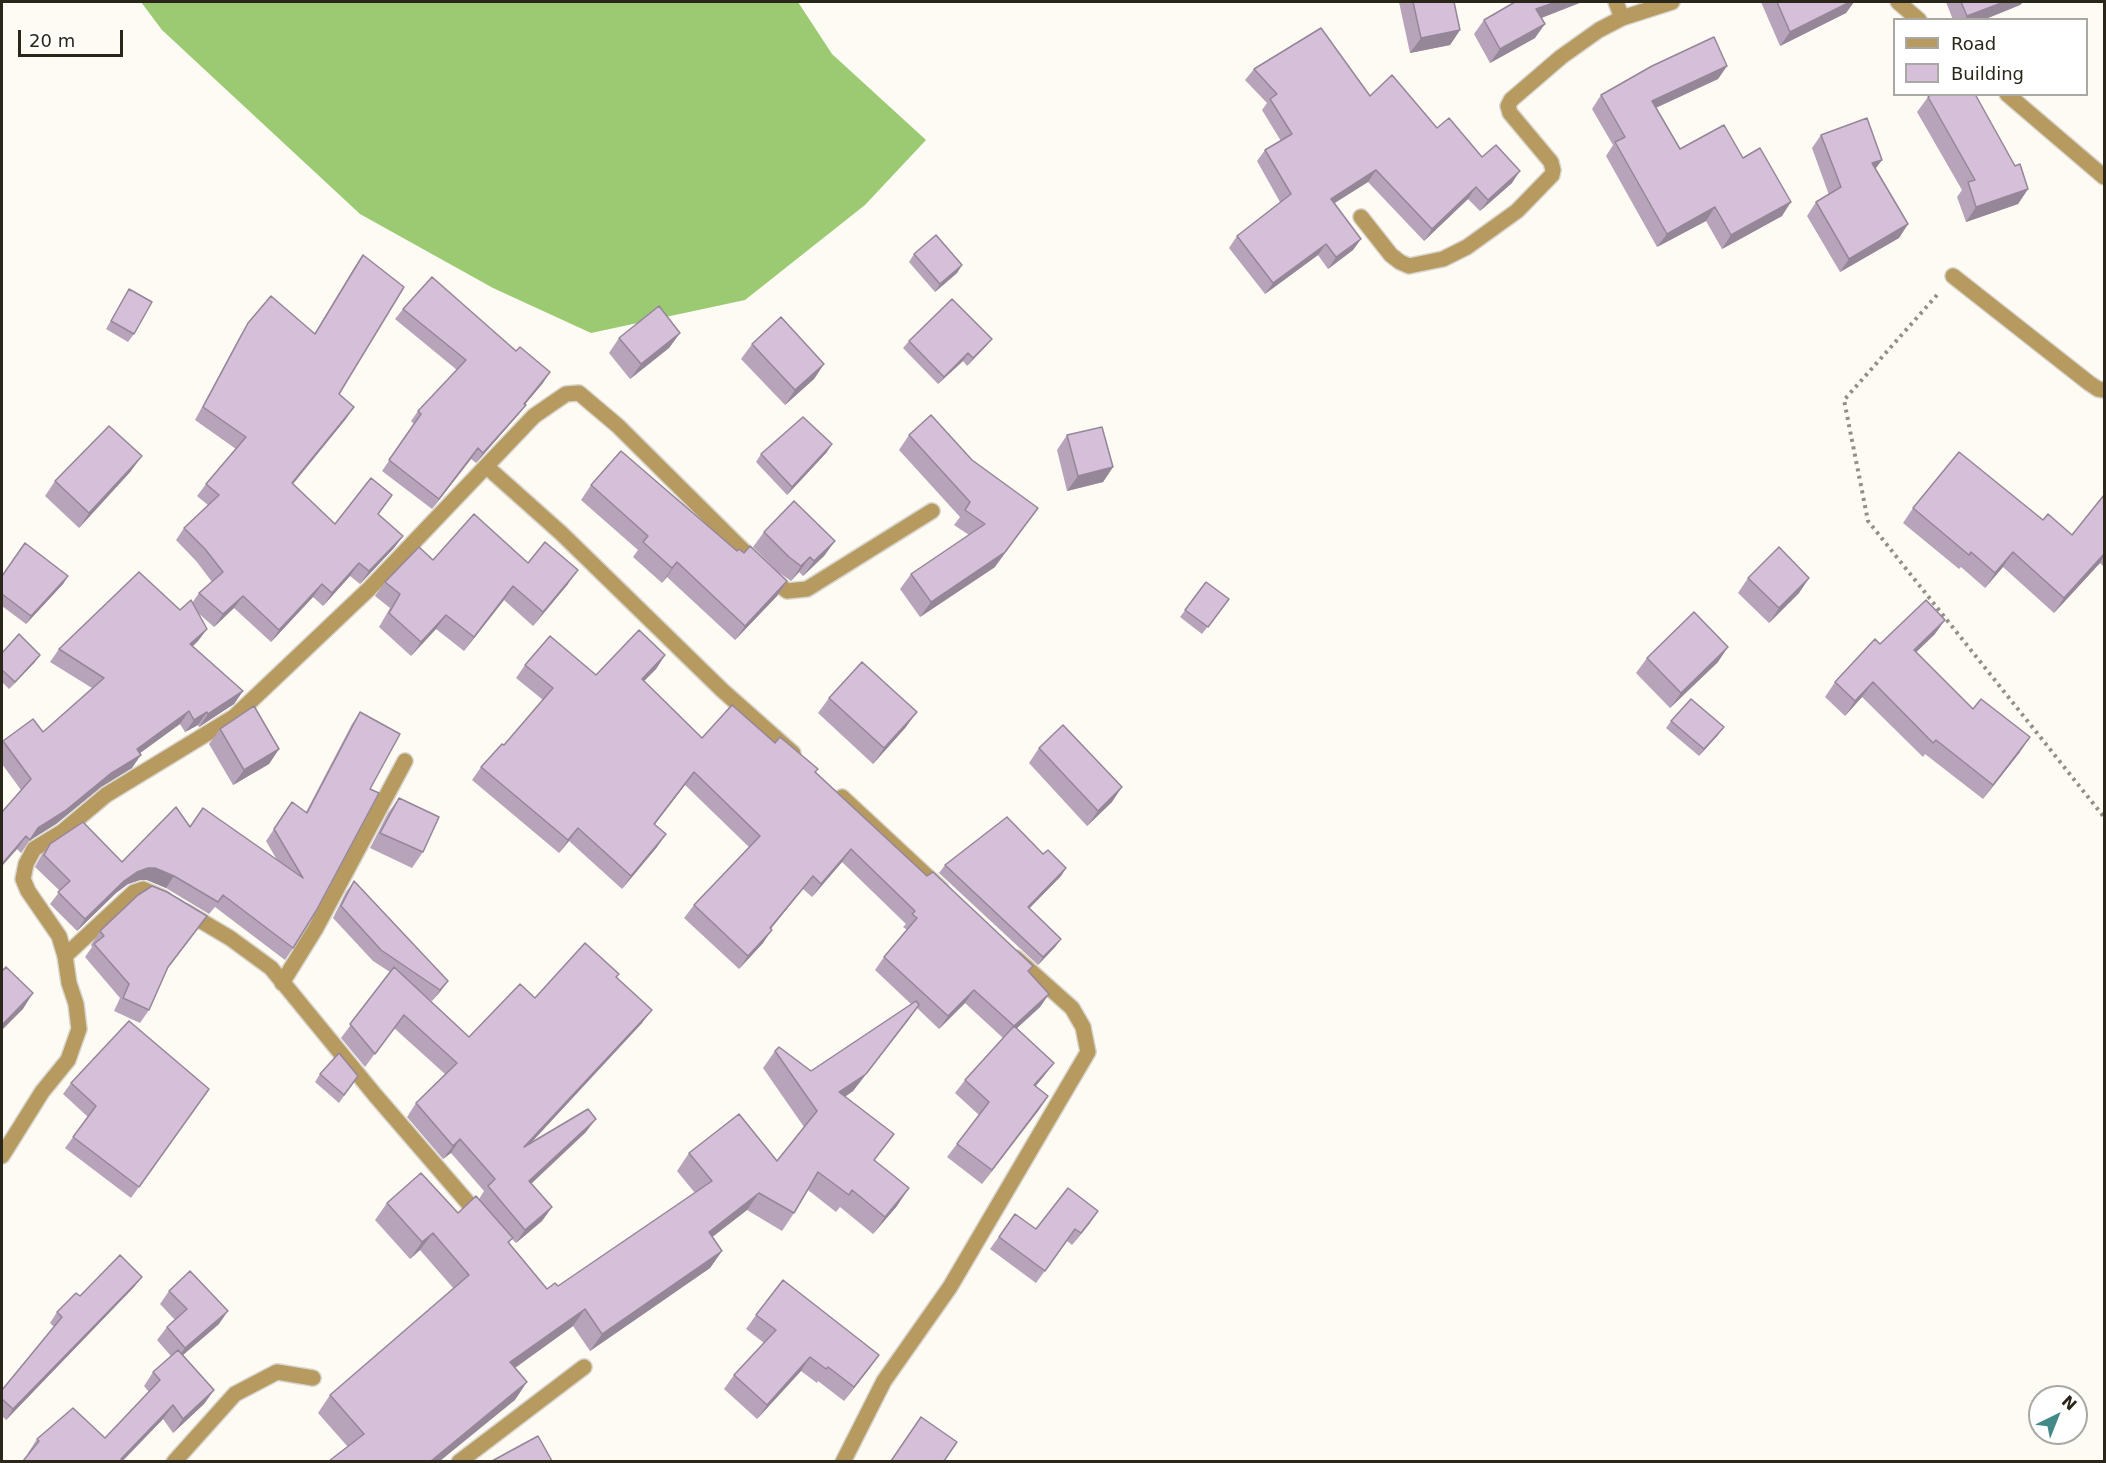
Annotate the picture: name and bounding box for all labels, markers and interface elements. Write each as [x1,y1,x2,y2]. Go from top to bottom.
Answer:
scale bar [21,18,126,56]
legend [1893,18,2088,96]
text: 20 m [29,30,75,51]
text: Road [1951,33,1996,54]
text: Building [1951,63,2024,84]
north arrow [2028,1385,2088,1445]
text: N [2058,1391,2081,1414]

